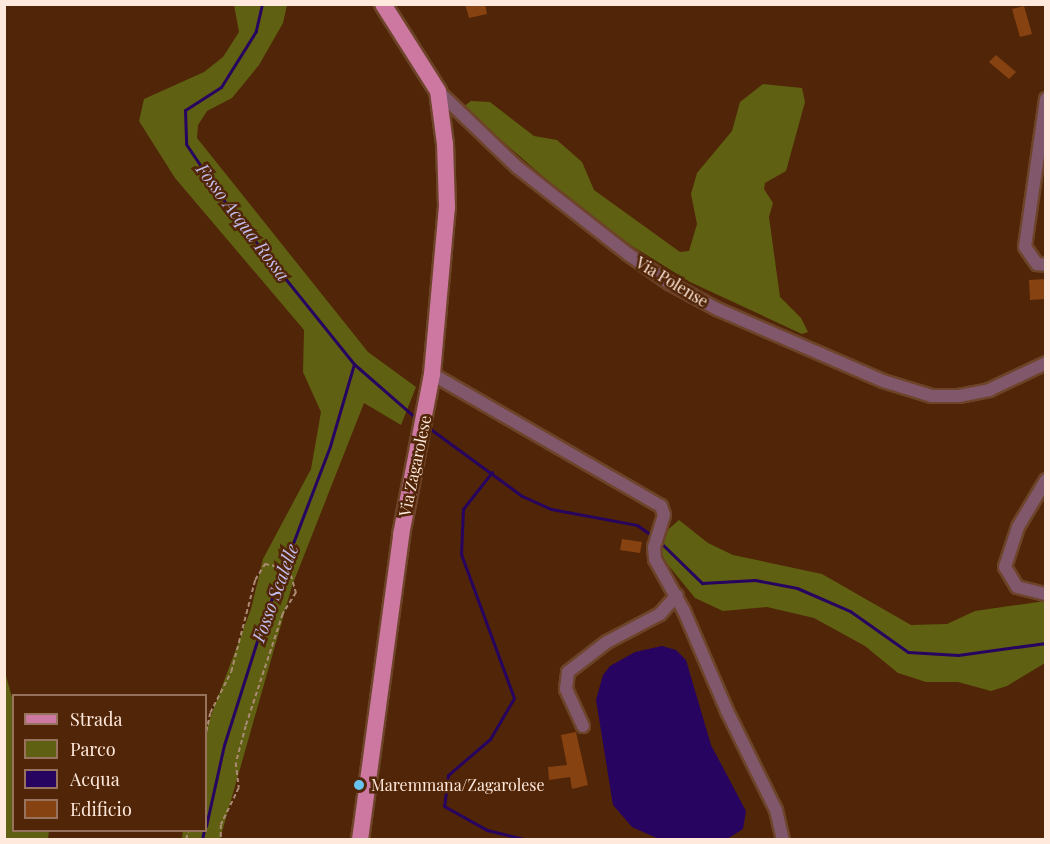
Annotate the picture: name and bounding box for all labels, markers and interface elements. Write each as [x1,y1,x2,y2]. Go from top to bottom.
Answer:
water label: Fosso Acqua Rossa [192,159,294,285]
street label: Via Polense [632,253,712,311]
street label: Via Zagarolese [395,414,435,518]
water label: Fosso Scalelle [247,541,303,645]
legend [12,694,207,832]
text: Strada [70,707,123,731]
text: Parco [70,737,116,761]
text: Acqua [70,767,120,791]
place label: Maremmana/Zagarolese [371,775,544,795]
marker: Maremmana/Zagarolese [352,778,366,792]
text: Edificio [70,797,132,821]

